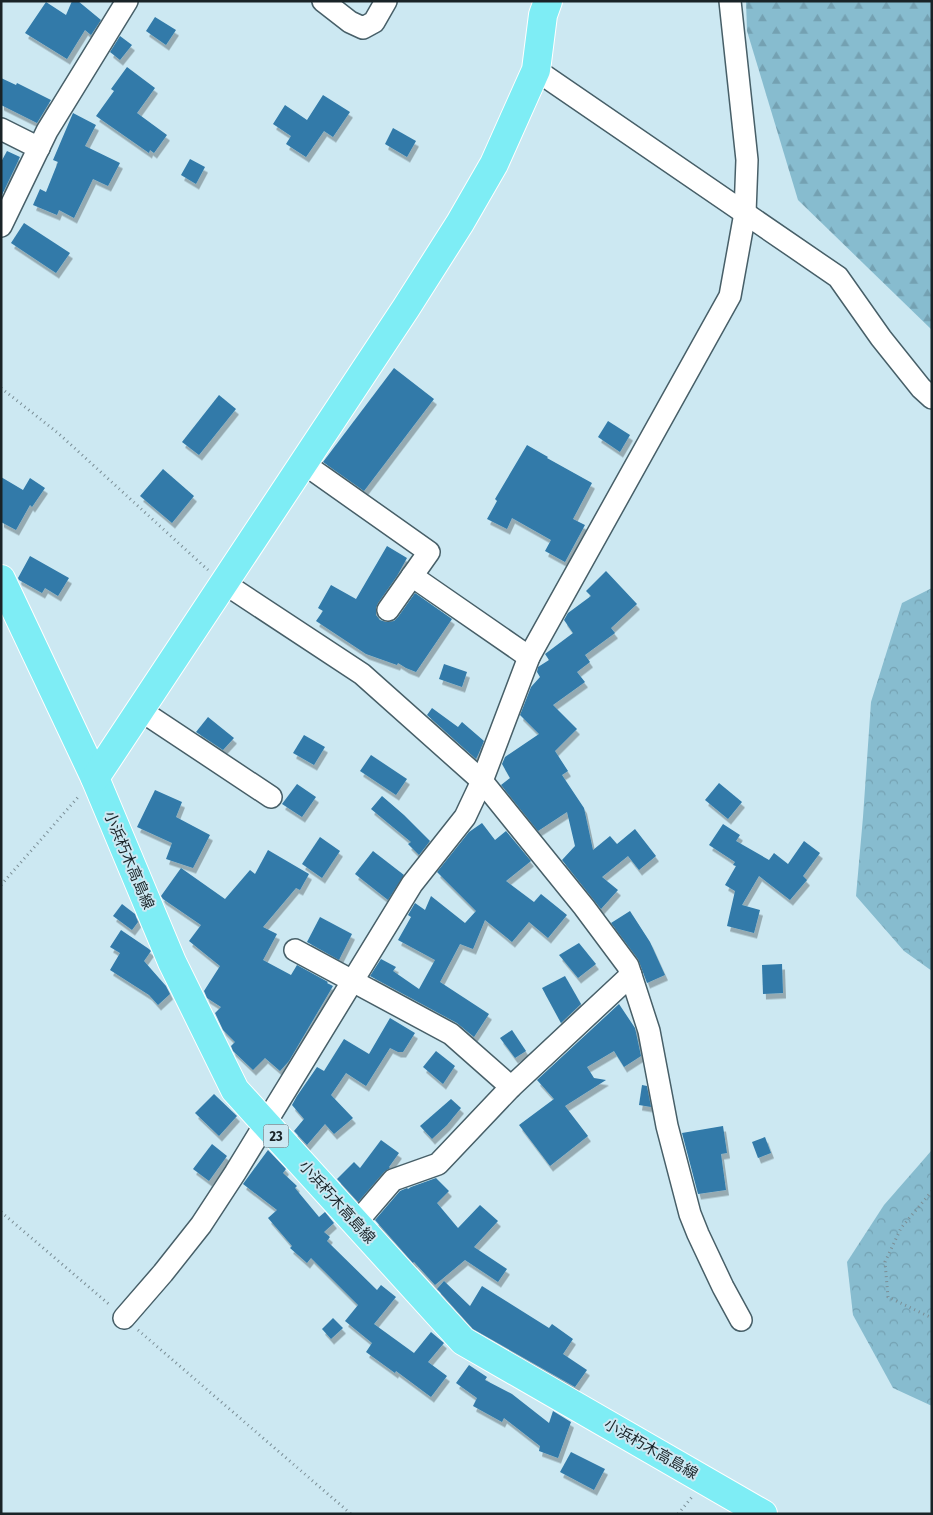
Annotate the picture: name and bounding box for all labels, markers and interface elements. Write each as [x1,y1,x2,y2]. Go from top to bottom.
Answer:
street label: 小浜朽木高島線 [100,808,158,912]
road number: 23 [264,1124,288,1148]
street label: 小浜朽木高島線 [295,1157,379,1247]
street label: 小浜朽木高島線 [601,1415,701,1483]

